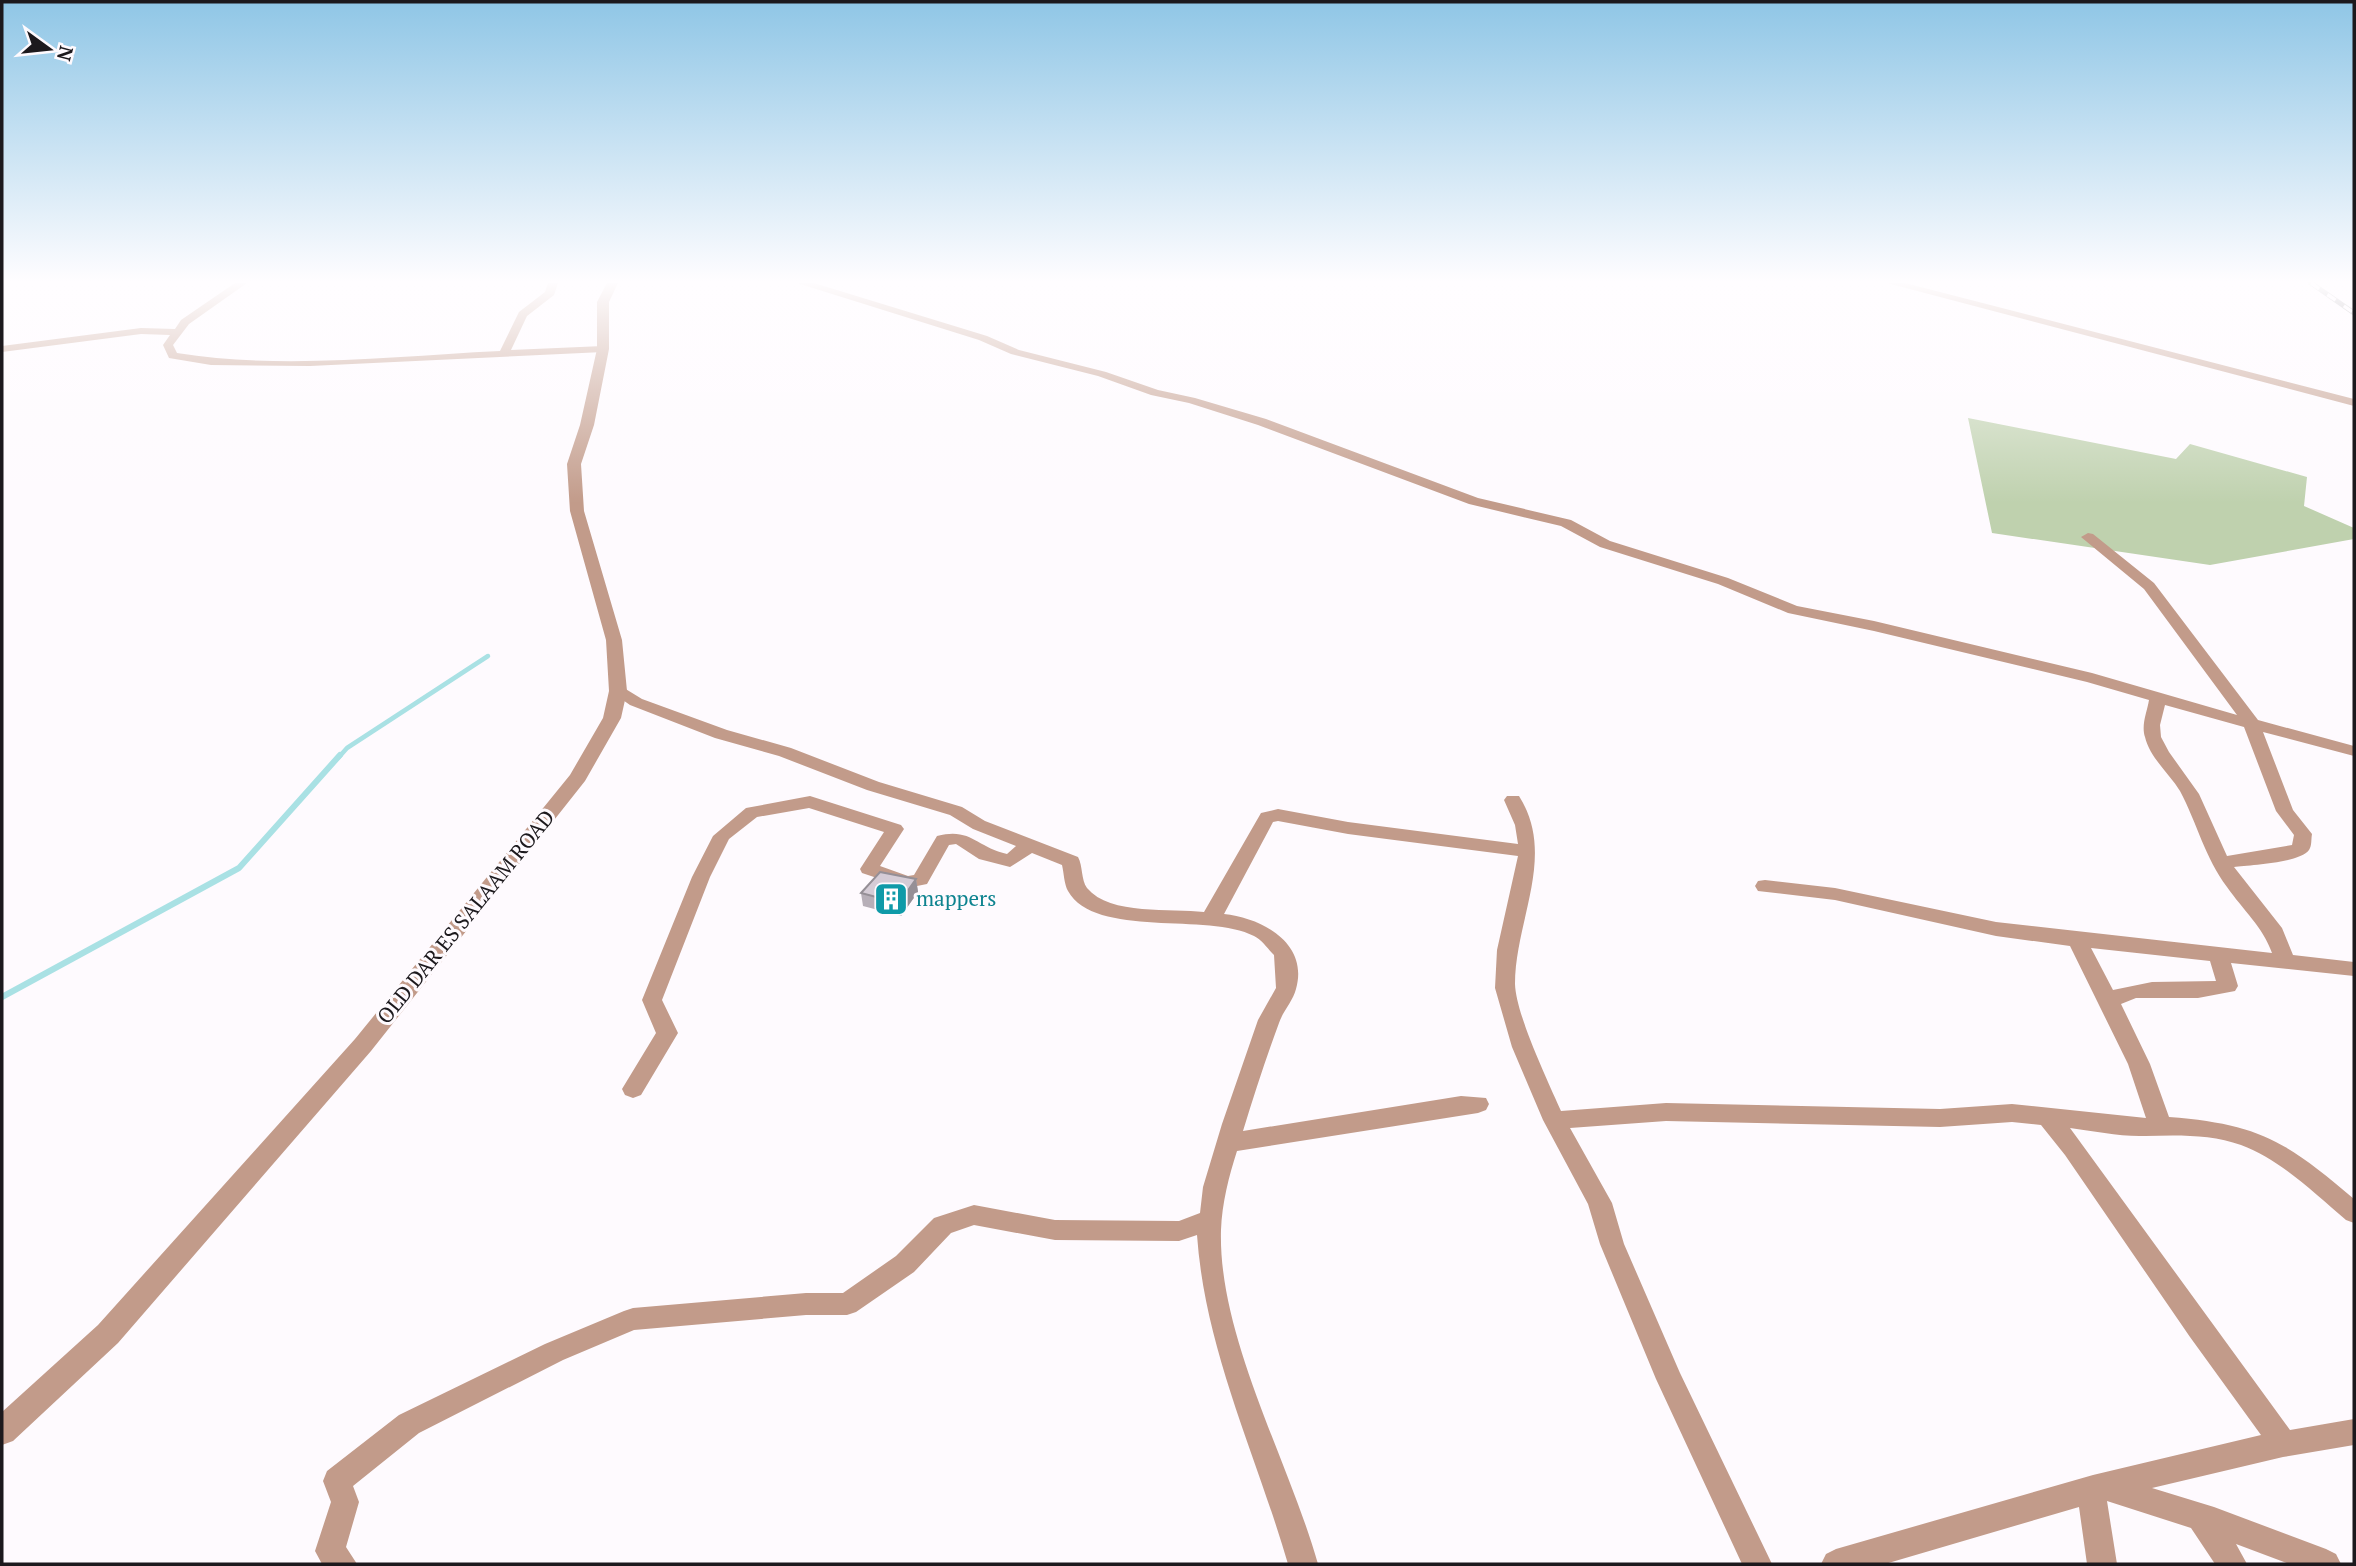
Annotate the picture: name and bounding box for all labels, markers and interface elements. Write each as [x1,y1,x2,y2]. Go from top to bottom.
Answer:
north arrow [14,14,84,84]
text: N [52,43,80,64]
street label: OLD DAR ES SALAAM ROAD [370,804,560,1029]
building icon: mappers [872,880,910,918]
place label: mappers [916,884,996,912]

